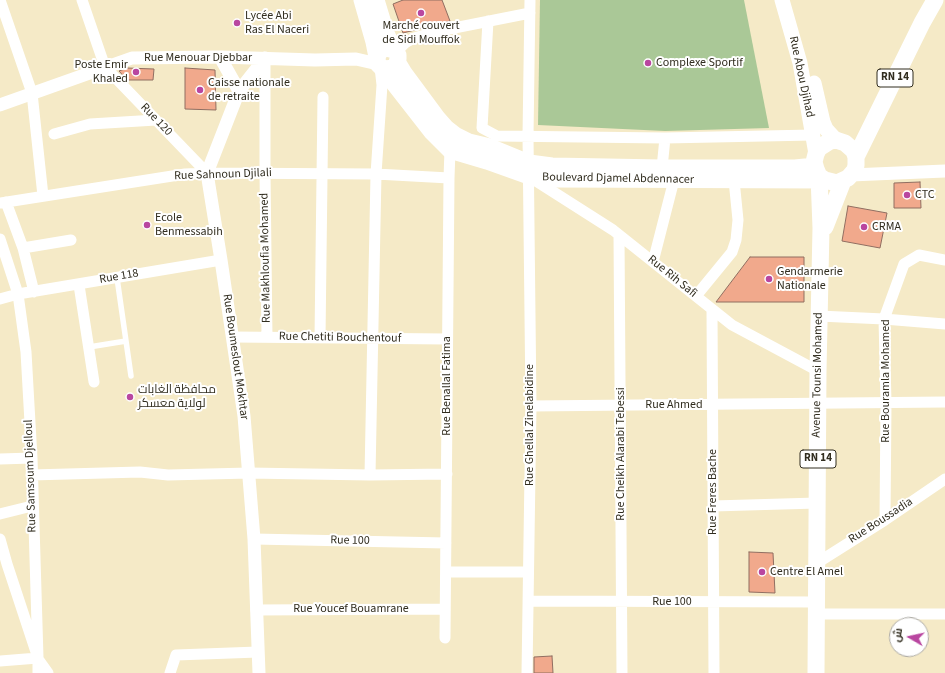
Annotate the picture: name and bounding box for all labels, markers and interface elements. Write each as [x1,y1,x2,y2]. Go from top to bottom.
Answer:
marker: Marché couvert de Sidi Mouffok [416,8,426,18]
place label: Lycée Abi Ras El Naceri [245,9,309,37]
marker: Lycée Abi Ras El Naceri [232,18,242,28]
place label: Marché couvert de Sidi Mouffok [382,19,460,47]
street label: Rue Abou Djihad [785,35,817,119]
street label: Rue Menouar Djebbar [144,51,252,65]
place label: Complexe Sportif [656,56,743,70]
place label: Poste Emir Khaled [75,58,128,86]
marker: Complexe Sportif [643,58,653,68]
marker: Poste Emir Khaled [131,67,141,77]
road number: RN 14 [877,69,913,87]
place label: Caisse nationale de retraite [208,76,290,104]
marker: Caisse nationale de retraite [195,85,205,95]
street label: Rue 120 [137,101,175,139]
street label: Rue Sahnoun Djilali [174,166,272,184]
street label: Boulevard Djamel Abdennacer [542,170,694,188]
place label: CTC [915,188,935,202]
marker: CTC [902,190,912,200]
street label: Rue Makhloufia Mohamed [258,193,274,323]
place label: Ecole Benmessabih [155,211,223,239]
marker: Ecole Benmessabih [142,220,152,230]
place label: CRMA [872,220,901,234]
marker: CRMA [859,222,869,232]
street label: Rue Rih Safi [644,253,700,301]
place label: Gendarmerie Nationale [777,265,843,293]
street label: Rue 118 [98,266,140,288]
marker: Gendarmerie Nationale [764,274,774,284]
street label: Rue Boumeslout Mokhtar [219,293,251,421]
street label: Avenue Tounsi Mohamed [810,312,826,438]
street label: Rue Bouramla Mohamed [879,319,893,443]
street label: Rue Chetiti Bouchentouf [279,330,401,346]
street label: Rue Benallal Fatima [440,336,454,436]
street label: Rue Ghellal Zinelabidine [523,364,537,486]
place label: محافظة الغابات لولاية معسكر [138,383,216,411]
street label: Rue Cheikh Alarabi Tebessi [614,387,628,521]
marker: محافظة الغابات لولاية معسكر [125,392,135,402]
street label: Rue Ahmed [645,398,703,412]
street label: Rue Samsoum Djelloul [22,419,40,533]
street label: Rue Freres Bache [706,449,720,535]
road number: RN 14 [800,450,836,468]
street label: Rue Boussadia [846,495,916,547]
street label: Rue 100 [330,533,370,549]
place label: Centre El Amel [770,565,843,579]
marker: Centre El Amel [757,567,767,577]
street label: Rue 100 [652,595,692,609]
street label: Rue Youcef Bouamrane [293,602,409,616]
north arrow [889,617,929,657]
text: ش [889,627,906,643]

